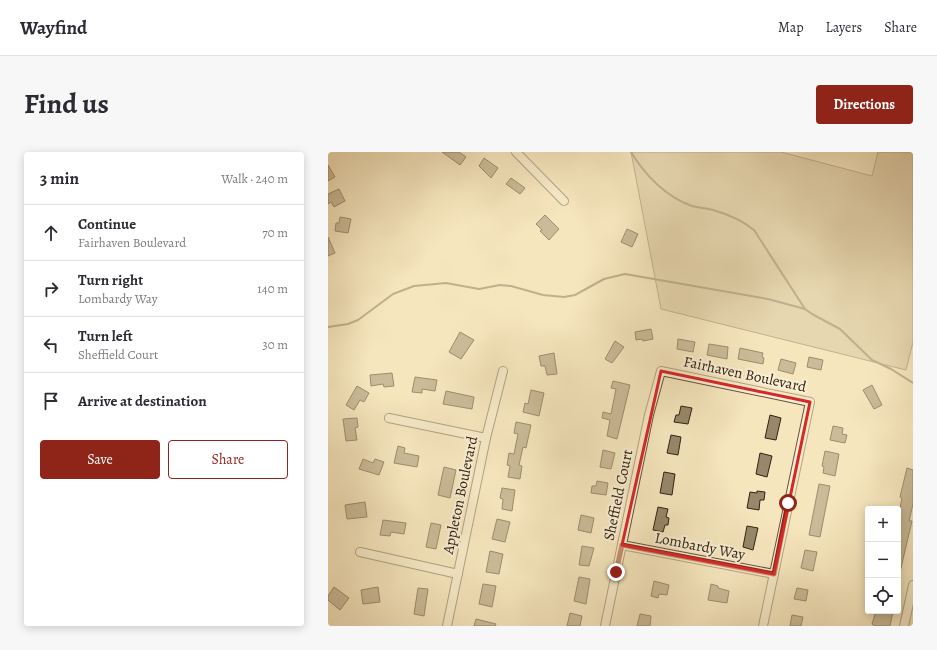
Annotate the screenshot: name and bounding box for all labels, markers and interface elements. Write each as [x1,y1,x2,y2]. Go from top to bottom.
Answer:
text: Wayfind [20,15,87,41]
text: Map [778,18,804,37]
text: Layers [826,18,862,37]
text: Share [884,18,917,37]
text: Find us [24,85,109,123]
button: Directions [816,85,913,124]
text: 3 min [40,167,79,190]
text: Walk · 240 m [221,170,288,187]
text: Continue [78,214,136,234]
icon: ahead [40,222,62,244]
text: 70 m [262,224,288,241]
text: Fairhaven Boulevard [78,234,186,251]
text: Turn right [78,270,143,290]
icon: right [40,278,62,300]
text: 140 m [257,280,288,297]
text: Lombardy Way [78,290,157,307]
text: Turn left [78,326,133,346]
icon: left [40,334,62,356]
text: 30 m [262,336,288,353]
text: Sheffield Court [78,346,158,363]
street label: Fairhaven Boulevard [682,351,809,397]
icon: arrive [40,390,62,412]
text: Arrive at destination [78,391,207,411]
street label: Appleton Boulevard [438,433,482,557]
button: Save [40,440,160,479]
button: Share [168,440,288,479]
street label: Sheffield Court [599,448,637,542]
route start [779,494,797,512]
map controls [865,506,901,614]
button: + [865,506,901,542]
street label: Lombardy Way [653,527,747,565]
button: − [865,542,901,578]
route end [607,563,625,581]
button: locate [865,578,901,614]

